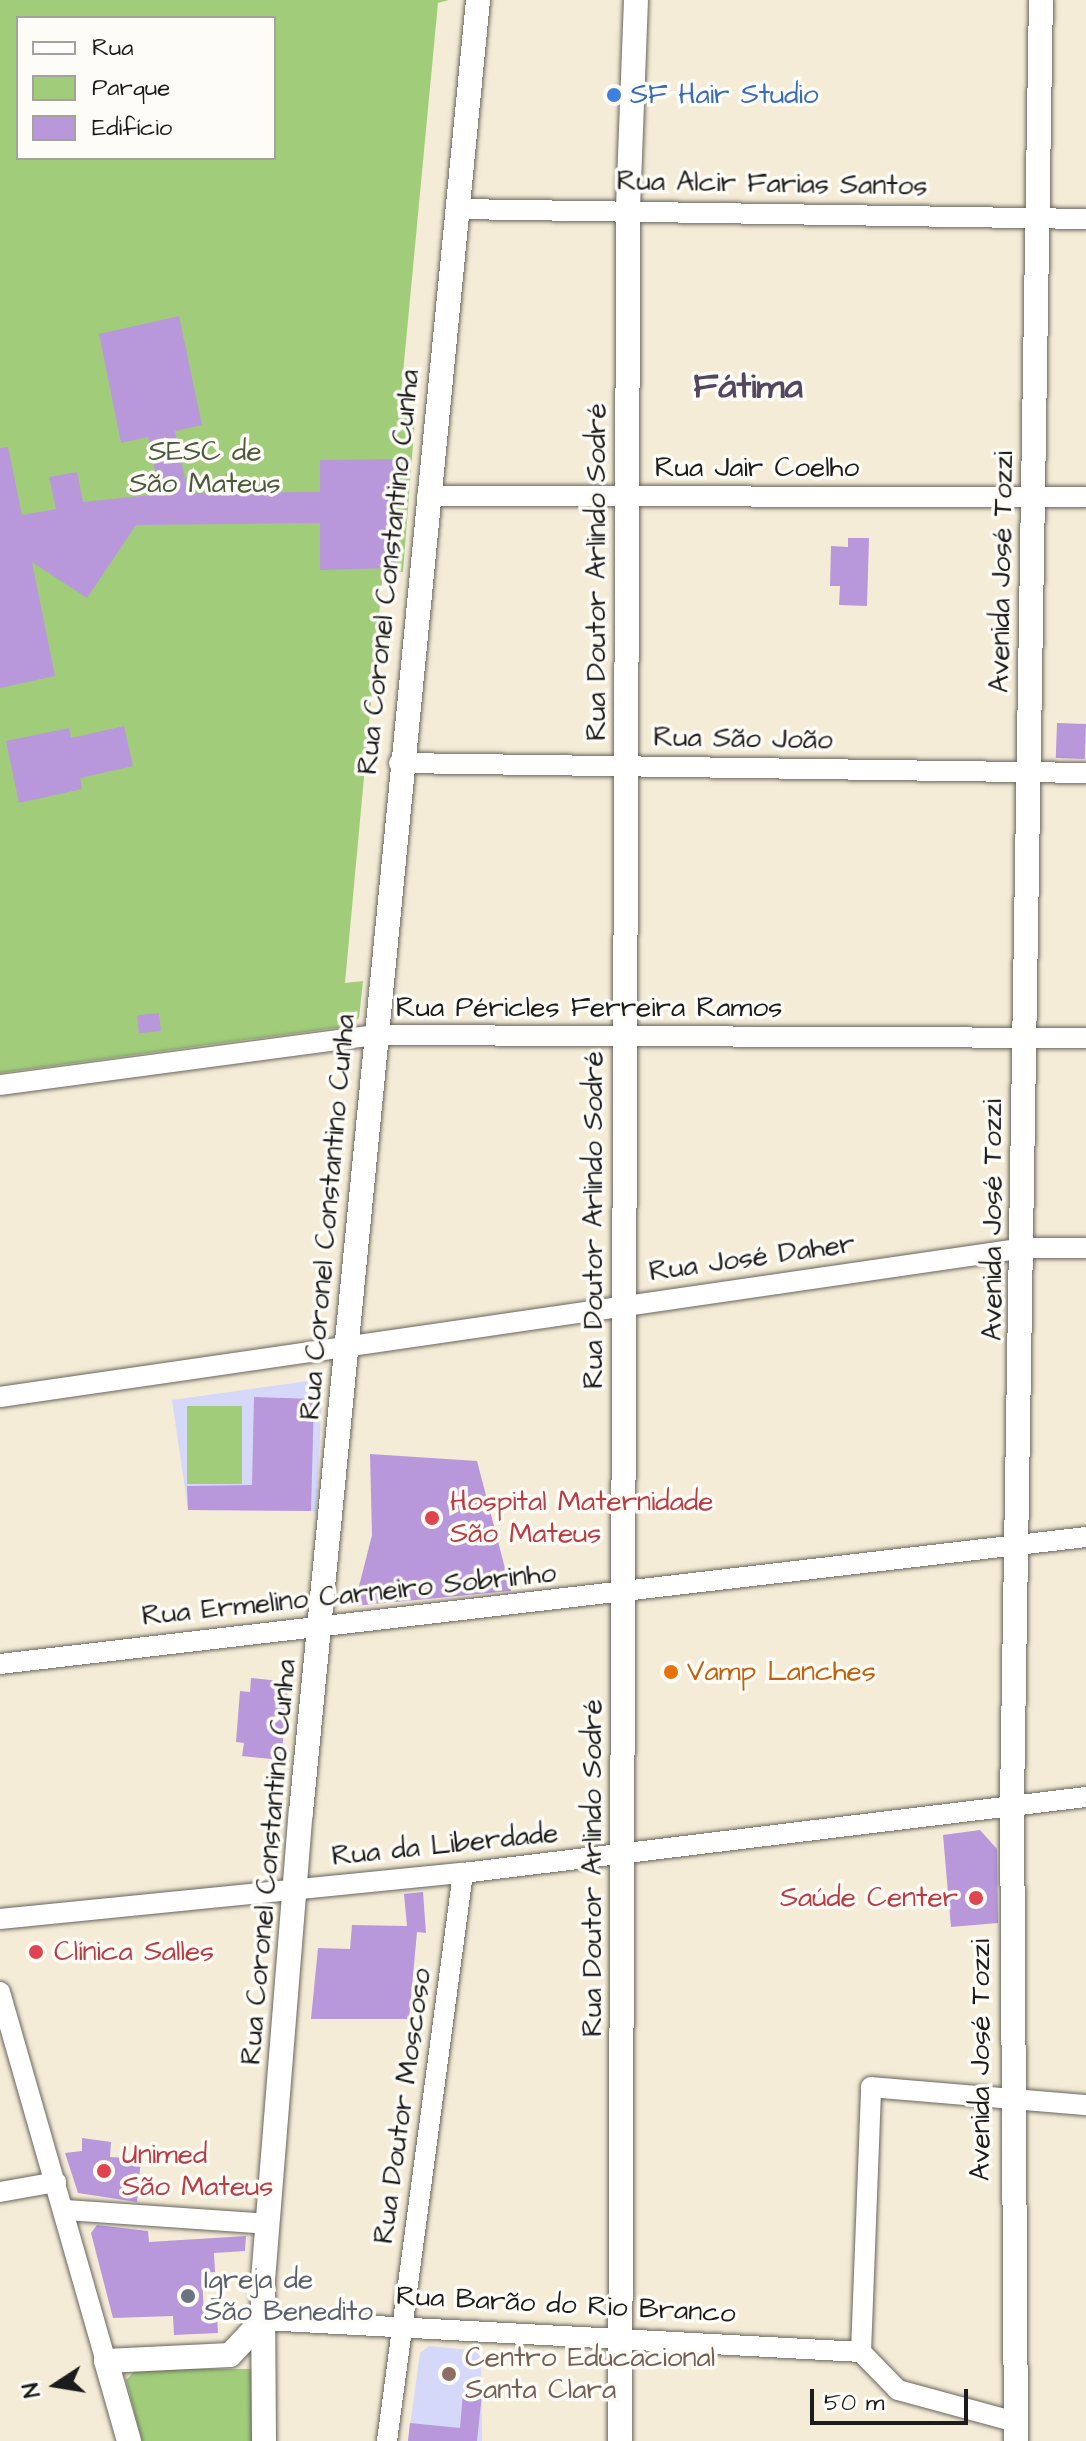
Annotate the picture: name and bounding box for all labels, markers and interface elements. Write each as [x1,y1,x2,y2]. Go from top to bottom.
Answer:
legend [16,16,276,160]
text: Rua [92,31,134,65]
text: Parque [92,71,170,105]
place label: SF Hair Studio [630,78,819,112]
marker: SF Hair Studio [605,86,623,104]
text: Edifício [92,111,172,145]
street label: Rua Alcir Farias Santos [616,164,928,204]
district label: Fátima [693,365,803,409]
street label: Rua Coronel Constantino Cunha [351,368,427,776]
street label: Rua Doutor Arlindo Sodré [580,403,614,741]
park label: SESC de São Mateus [129,435,281,501]
street label: Rua Jair Coelho [655,451,859,485]
street label: Avenida José Tozzi [983,451,1021,693]
street label: Rua São João [653,721,833,757]
street label: Rua Péricles Ferreira Ramos [396,991,782,1025]
street label: Rua Coronel Constantino Cunha [294,1013,362,1421]
street label: Rua Doutor Arlindo Sodré [577,1051,611,1389]
street label: Avenida José Tozzi [976,1099,1010,1341]
street label: Rua José Daher [647,1227,857,1289]
place label: Hospital Maternidade São Mateus [450,1485,713,1551]
marker: Hospital Maternidade São Mateus [421,1507,443,1529]
street label: Rua Ermelino Carneiro Sobrinho [140,1557,558,1633]
place label: Vamp Lanches [687,1655,876,1689]
street label: Rua Coronel Constantino Cunha [235,1658,303,2066]
marker: Vamp Lanches [662,1663,680,1681]
street label: Rua Doutor Arlindo Sodré [576,1699,610,2037]
street label: Rua da Liberdade [330,1816,560,1874]
place label: Saúde Center [780,1881,958,1915]
marker: Saúde Center [965,1887,987,1909]
place label: Clínica Salles [54,1935,214,1969]
street label: Avenida José Tozzi [964,1939,998,2181]
marker: Clínica Salles [25,1941,47,1963]
street label: Rua Doutor Moscoso [367,1966,439,2246]
place label: Unimed São Mateus [122,2138,273,2204]
marker: Unimed São Mateus [93,2160,115,2182]
place label: Igreja de São Benedito [204,2263,373,2329]
street label: Rua Barão do Rio Branco [395,2279,737,2331]
marker: Igreja de São Benedito [179,2287,197,2305]
place label: Centro Educacional Santa Clara [465,2341,715,2407]
north arrow [16,2345,96,2425]
marker: Centro Educacional Santa Clara [440,2365,458,2383]
scale bar [814,2373,972,2423]
text: N [15,2380,49,2400]
text: 50 m [824,2386,884,2420]

